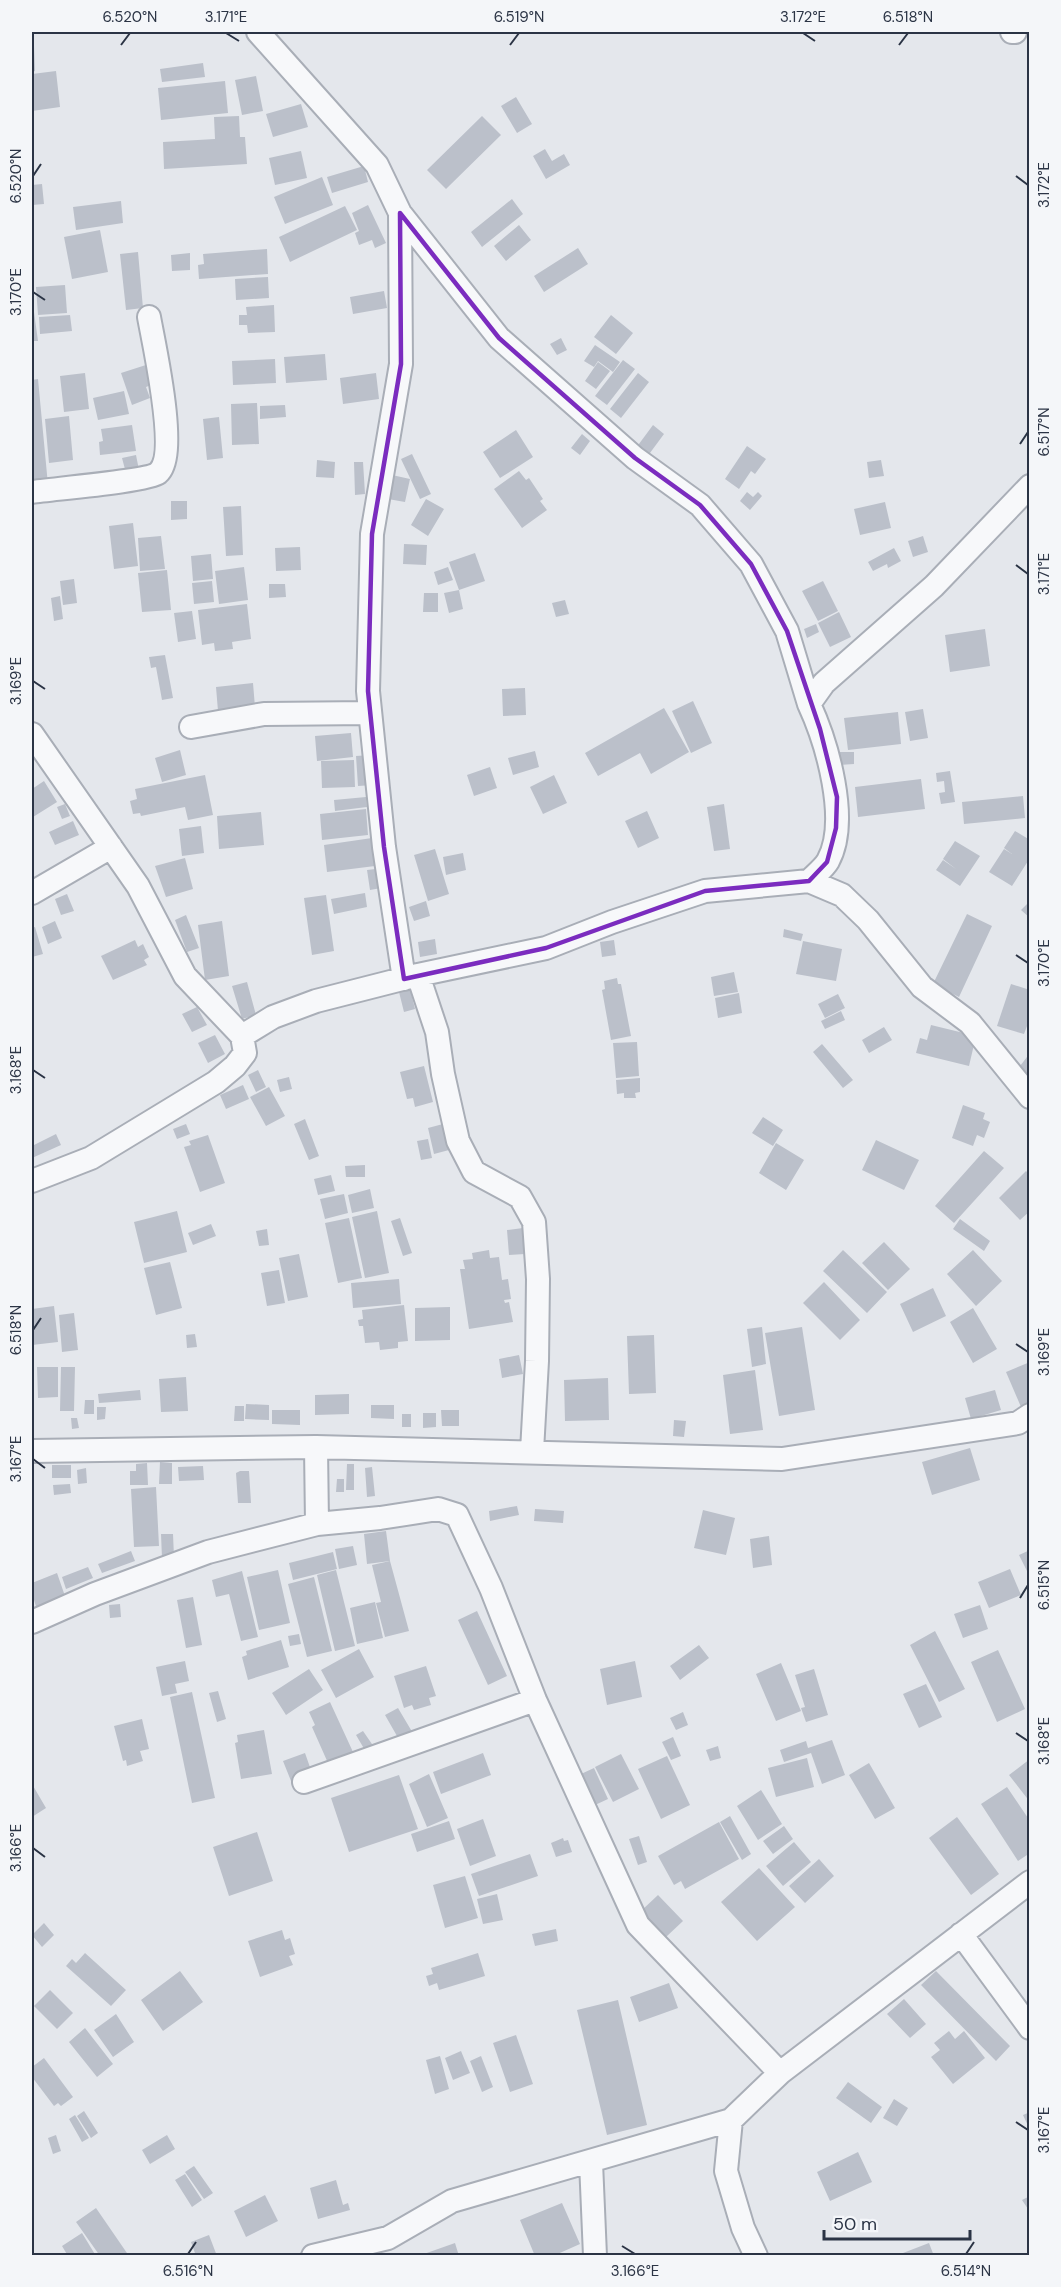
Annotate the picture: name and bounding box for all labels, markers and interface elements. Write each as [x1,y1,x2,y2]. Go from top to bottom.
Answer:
text: 6.520°N [103,7,157,27]
text: 3.171°E [205,7,247,27]
text: 6.519°N [494,7,544,27]
text: 3.172°E [780,7,826,27]
text: 6.518°N [883,7,933,27]
text: 6.520°N [6,149,26,203]
text: 3.172°E [1034,162,1054,208]
text: 3.170°E [6,268,26,316]
text: 6.517°N [1034,407,1054,457]
text: 3.171°E [1034,553,1054,595]
text: 3.169°E [6,657,26,705]
text: 3.170°E [1034,939,1054,987]
text: 3.168°E [6,1046,26,1094]
text: 6.518°N [6,1305,26,1355]
text: 3.169°E [1034,1328,1054,1376]
text: 3.167°E [6,1436,26,1482]
text: 6.515°N [1034,1560,1054,1610]
text: 3.168°E [1034,1717,1054,1765]
text: 3.166°E [6,1824,26,1872]
text: 3.167°E [1034,2107,1054,2153]
scale bar [824,2203,970,2241]
text: 50 m [833,2212,877,2236]
text: 6.516°N [163,2261,213,2281]
text: 3.166°E [611,2261,659,2281]
text: 6.514°N [941,2261,991,2281]

